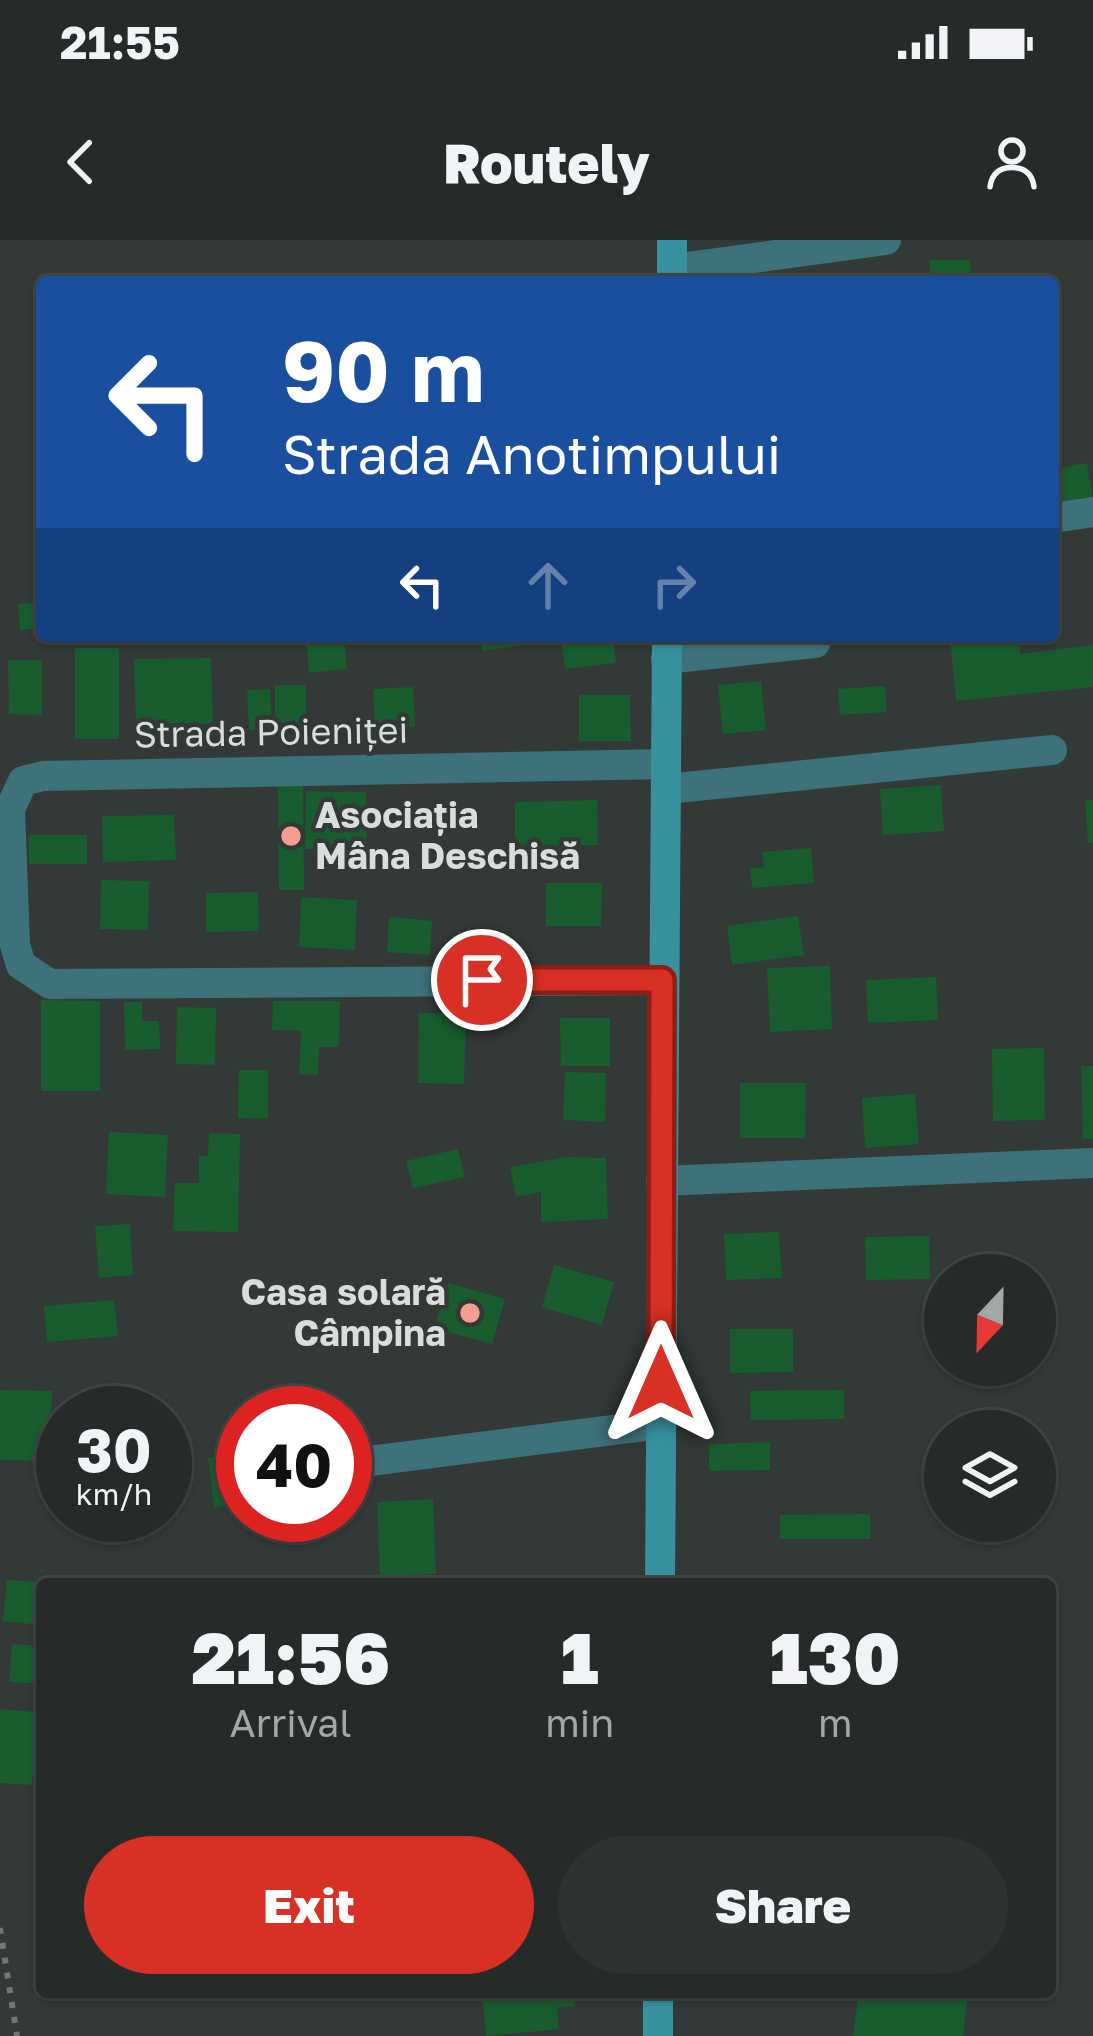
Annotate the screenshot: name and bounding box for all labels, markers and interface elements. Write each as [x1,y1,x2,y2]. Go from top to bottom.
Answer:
text: 21:55 [60,15,180,69]
icon: back [48,129,114,195]
icon: person [979,129,1045,195]
text: Routely [443,130,650,195]
text: 90 m [282,320,484,420]
icon: left [84,324,240,480]
text: Strada Anotimpului [282,421,781,486]
icon: left [389,552,455,618]
icon: ahead [515,552,581,618]
icon: right [641,552,707,618]
street label: Strada Poieniței [133,708,408,755]
place label: Asociația Mâna Deschisă [315,793,580,877]
marker: Asociația Mâna Deschisă [278,823,304,849]
pin [431,929,533,1031]
icon: arrive [449,947,515,1013]
north arrow [924,1254,1056,1386]
map controls [924,1254,1056,1542]
place label: Casa solară Câmpina [240,1270,446,1354]
marker: Casa solară Câmpina [457,1300,483,1326]
position arrow [598,1320,724,1446]
speed limit sign: 40 [216,1386,372,1542]
button: layers [924,1410,1056,1542]
text: 30 [76,1413,152,1485]
text: km/h [76,1476,152,1512]
text: 21:56 [191,1613,390,1700]
text: 1 [561,1613,599,1700]
text: 130 [770,1613,901,1700]
text: Arrival [230,1699,352,1746]
text: min [545,1699,614,1746]
text: m [818,1699,852,1746]
button: Exit [84,1836,534,1974]
button: Share [558,1836,1008,1974]

